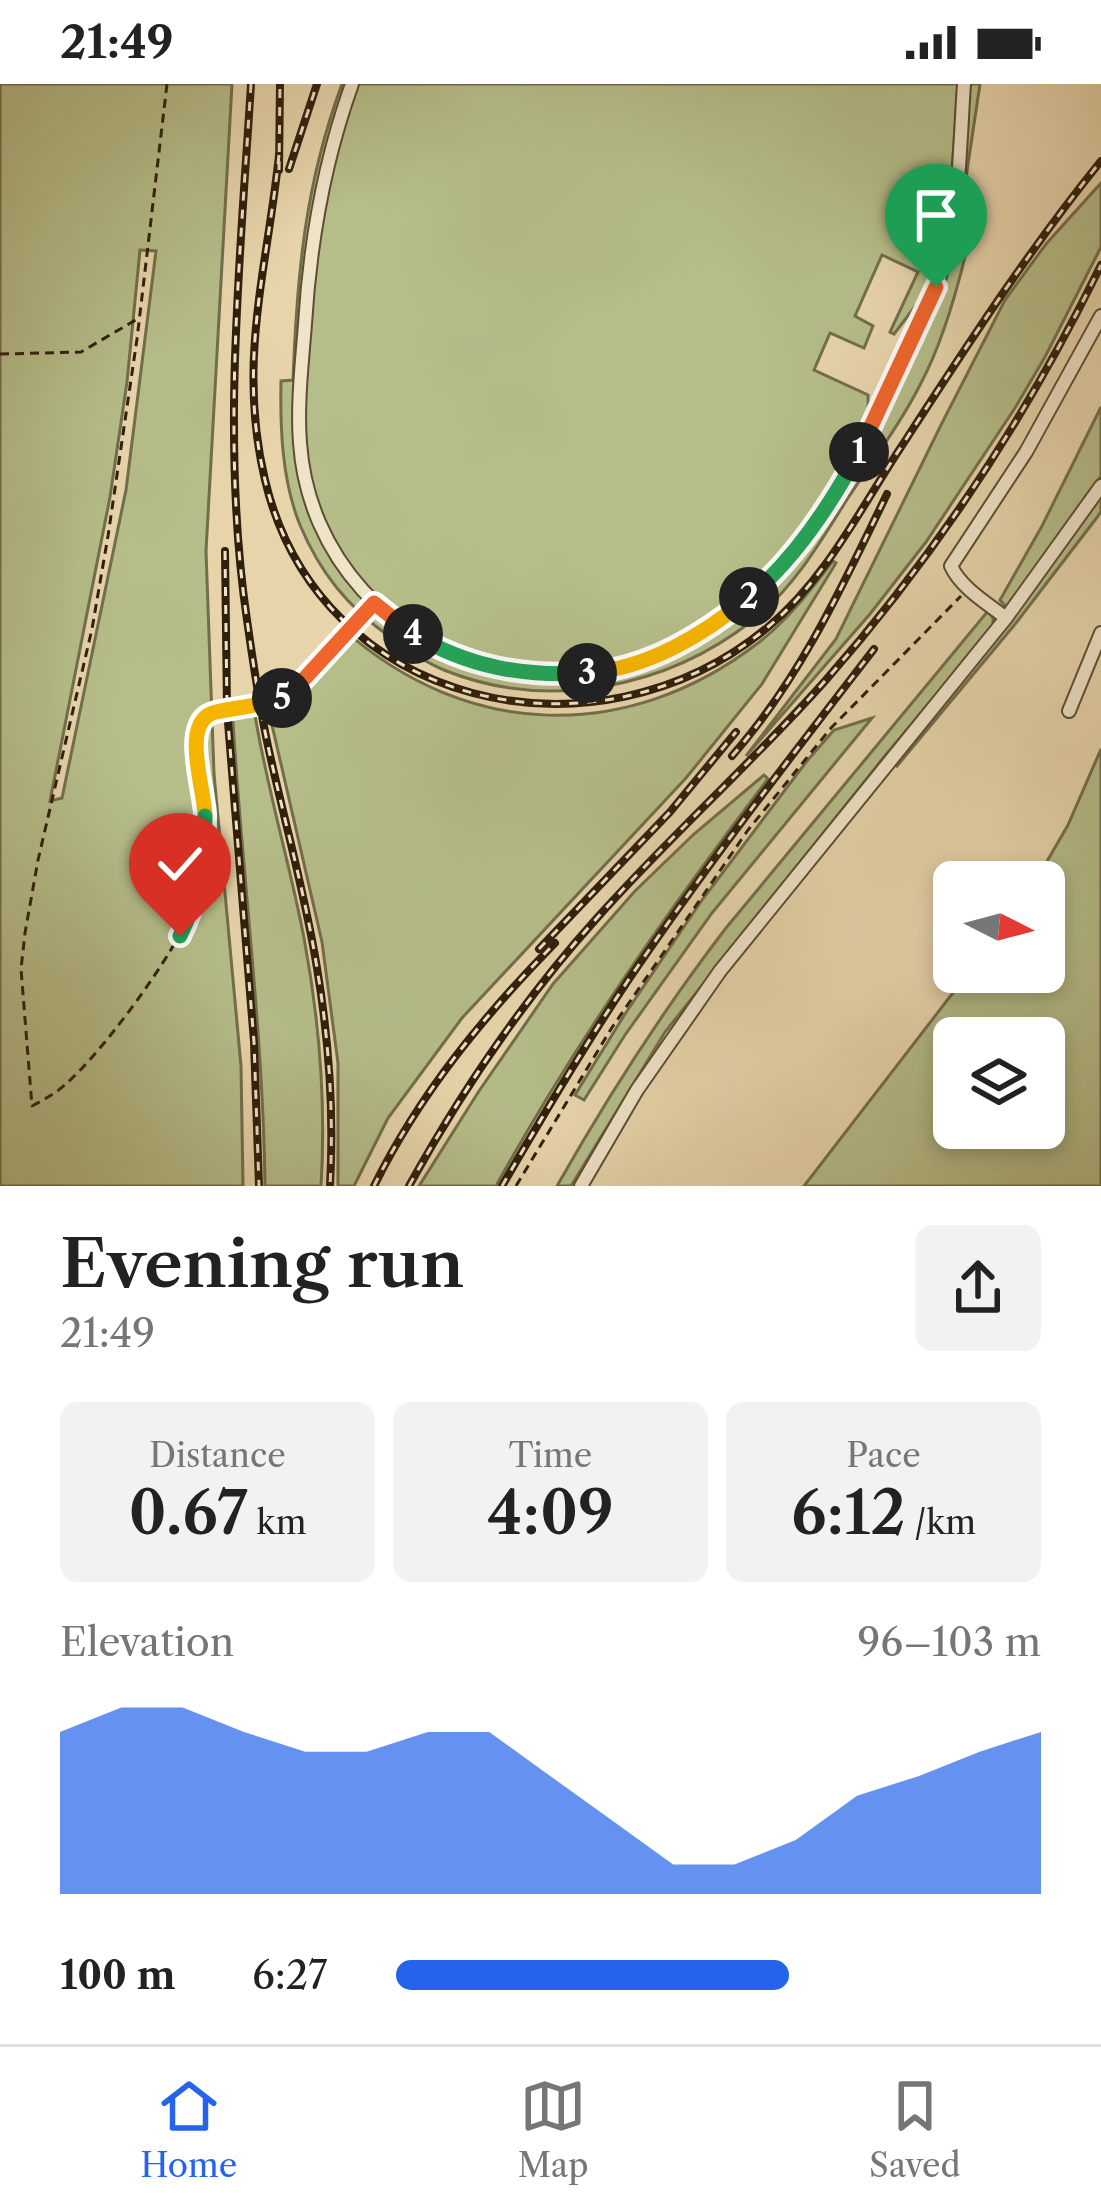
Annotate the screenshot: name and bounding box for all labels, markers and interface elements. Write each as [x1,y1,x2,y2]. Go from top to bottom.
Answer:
text: 21:49 [60,14,174,70]
pin [885,164,987,287]
icon: arrive [903,182,969,248]
pin: 1 [829,422,889,482]
text: 1 [852,431,866,472]
pin: 2 [719,567,779,627]
text: 2 [739,576,759,617]
pin: 4 [383,604,443,664]
text: 4 [403,613,423,654]
pin: 3 [557,643,617,703]
text: 3 [578,652,596,693]
pin: 5 [252,668,312,728]
text: 5 [273,677,291,718]
pin [129,813,231,936]
icon: check [147,831,213,897]
north arrow [933,861,1065,993]
map controls [933,861,1065,1149]
button: layers [933,1017,1065,1149]
text: Evening run [60,1223,464,1304]
button: share [915,1225,1041,1351]
text: 21:49 [60,1309,155,1357]
text: Distance [149,1435,286,1476]
text: Time [509,1435,592,1476]
text: Pace [846,1435,921,1476]
text: 0.67 [129,1476,248,1550]
text: 4:09 [487,1476,614,1550]
text: 6:12 [791,1476,906,1550]
text: km [248,1502,306,1543]
text: /km [906,1502,976,1543]
text: Elevation [60,1618,234,1666]
text: 96–103 m [857,1618,1041,1666]
text: 100 m [60,1951,176,1999]
text: 6:27 [252,1951,327,1999]
tab: Home [140,2073,237,2186]
tab: Map [518,2073,589,2186]
tab: Saved [869,2073,961,2186]

